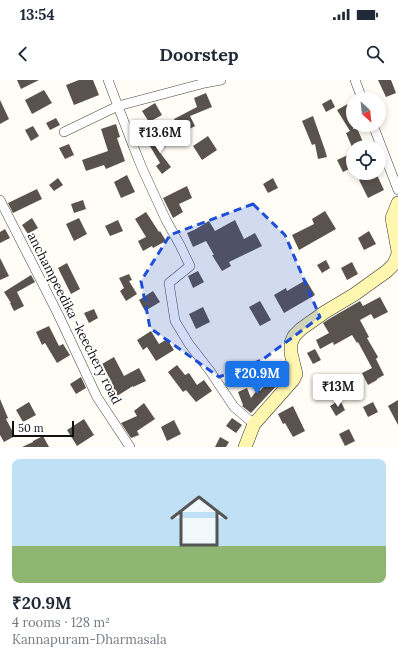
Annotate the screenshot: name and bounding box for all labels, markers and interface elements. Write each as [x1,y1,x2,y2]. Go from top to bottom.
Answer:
text: 13:54 [20,5,55,24]
icon: back [12,43,34,65]
text: Doorstep [159,43,239,66]
icon: search [364,43,386,65]
north arrow [346,92,386,132]
map controls [346,92,386,180]
pin: ₹13.6M [127,120,193,154]
text: ₹13.6M [138,124,182,141]
button: locate [346,140,386,180]
street label: anchampeedika -keechery road [24,229,125,407]
pin: ₹20.9M [224,361,290,395]
text: ₹20.9M [234,365,280,382]
pin: ₹13M [314,374,362,408]
text: ₹13M [322,378,354,395]
scale bar [12,419,74,438]
text: 50 m [18,421,44,435]
icon: home [163,485,235,557]
text: ₹20.9M [12,592,72,614]
text: 4 rooms · 128 m² [12,614,110,631]
text: Kannapuram-Dharmasala [12,631,167,648]

